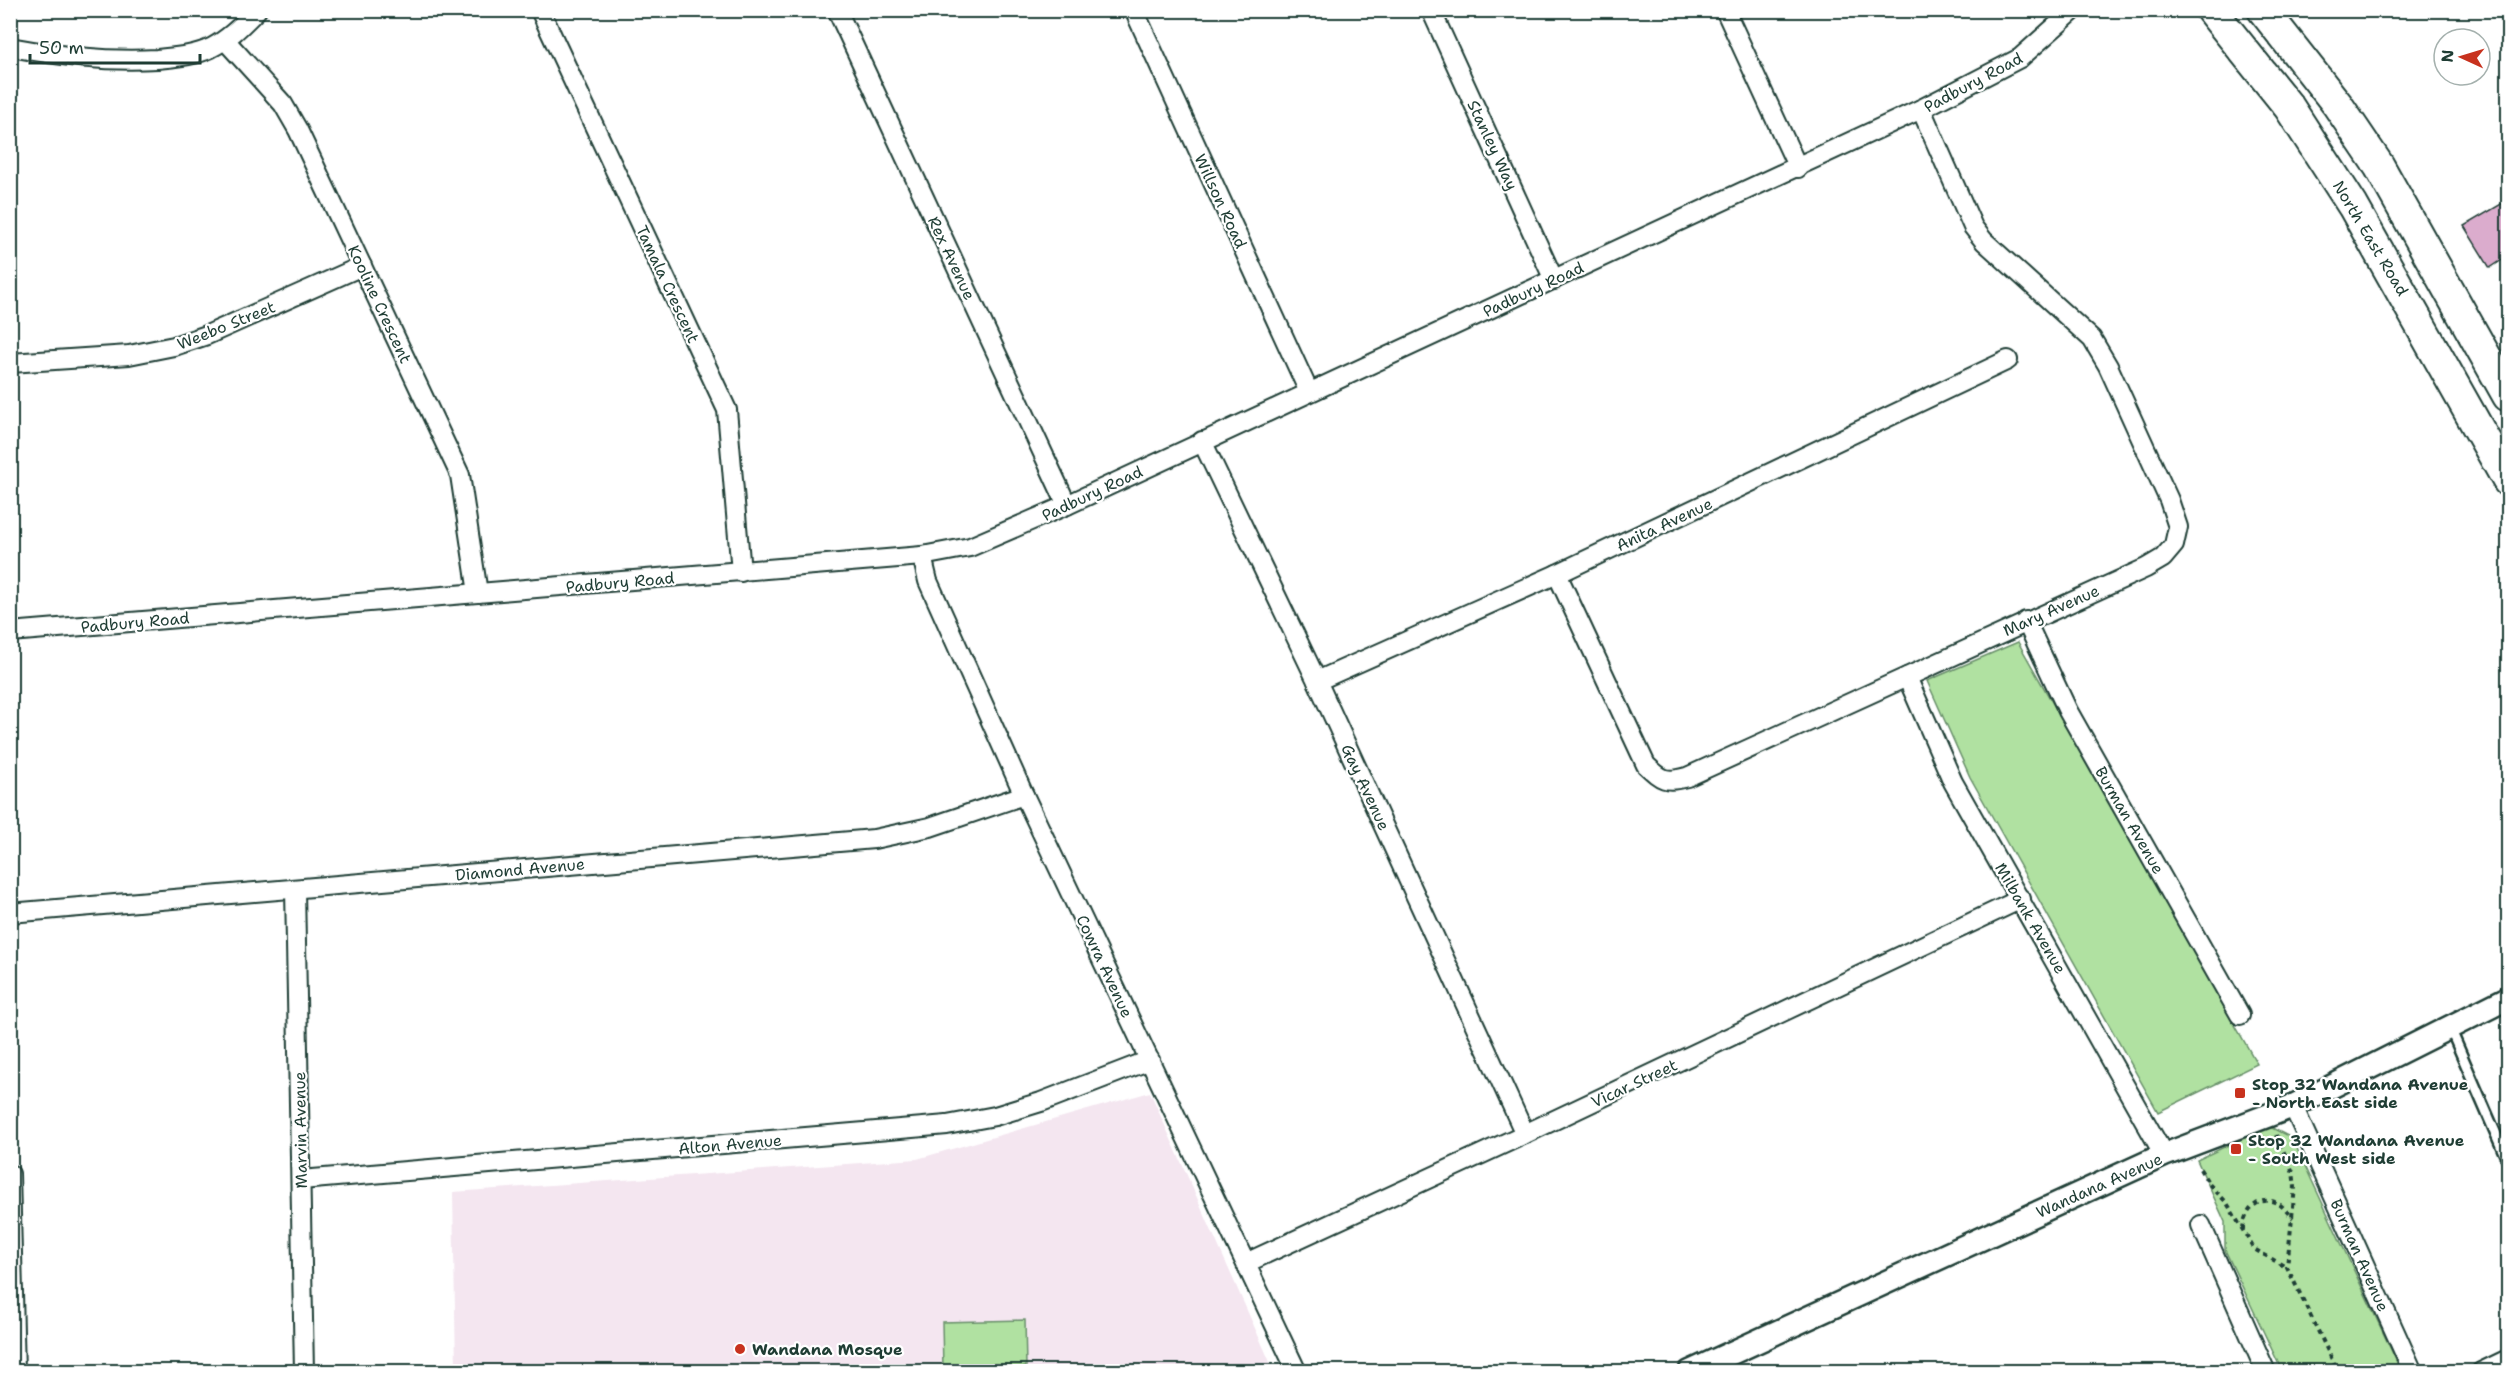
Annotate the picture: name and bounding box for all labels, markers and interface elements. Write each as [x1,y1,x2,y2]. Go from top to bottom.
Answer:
scale bar [30,27,200,65]
north arrow [2432,27,2492,87]
text: 50 m [39,36,84,60]
street label: Padbury Road [1920,48,2026,117]
text: N [2437,49,2458,63]
street label: Stanley Way [1463,97,1523,194]
street label: Willson Road [1189,151,1252,252]
street label: North East Road [2328,177,2413,300]
street label: Rex Avenue [923,213,980,303]
street label: Tamala Crescent [631,222,704,346]
street label: Kooline Crescent [343,242,416,367]
street label: Padbury Road [1479,257,1587,322]
street label: Weebo Street [174,296,278,355]
street label: Padbury Road [1038,461,1146,526]
street label: Anita Avenue [1613,493,1716,556]
street label: Padbury Road [565,567,675,598]
street label: Mary Avenue [2000,580,2103,641]
street label: Padbury Road [80,607,190,638]
street label: Gay Avenue [1336,741,1395,834]
street label: Burman Avenue [2090,763,2169,878]
street label: Diamond Avenue [454,853,586,886]
street label: Milbank Avenue [1990,859,2071,978]
street label: Cowra Avenue [1072,911,1138,1021]
street label: Vicar Street [1588,1054,1681,1113]
street label: Marvin Avenue [289,1071,312,1189]
place label: Stop 32 Wandana Avenue - North East side [2252,1074,2469,1113]
marker: Stop 32 Wandana Avenue - North East side [2233,1086,2247,1100]
street label: Alton Avenue [677,1130,783,1159]
place label: Stop 32 Wandana Avenue - South West side [2248,1130,2465,1169]
marker: Stop 32 Wandana Avenue - South West side [2229,1142,2243,1156]
street label: Wandana Avenue [2033,1148,2166,1223]
street label: Burman Avenue [2325,1196,2394,1315]
place label: Wandana Mosque [752,1339,903,1360]
marker: Wandana Mosque [733,1342,747,1356]

